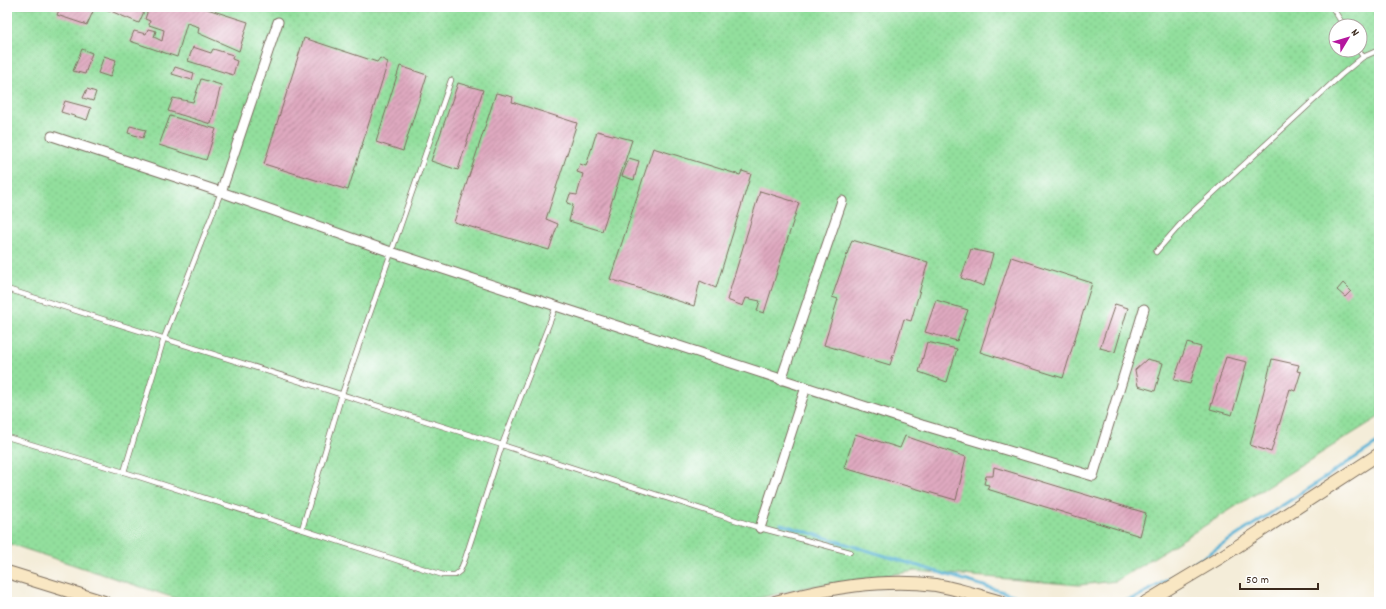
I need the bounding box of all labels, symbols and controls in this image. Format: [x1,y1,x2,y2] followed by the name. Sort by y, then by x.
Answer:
[1328,18,1368,58] north arrow
[1346,26,1363,41] text: N
[1240,565,1318,591] scale bar
[1246,572,1269,589] text: 50 m

